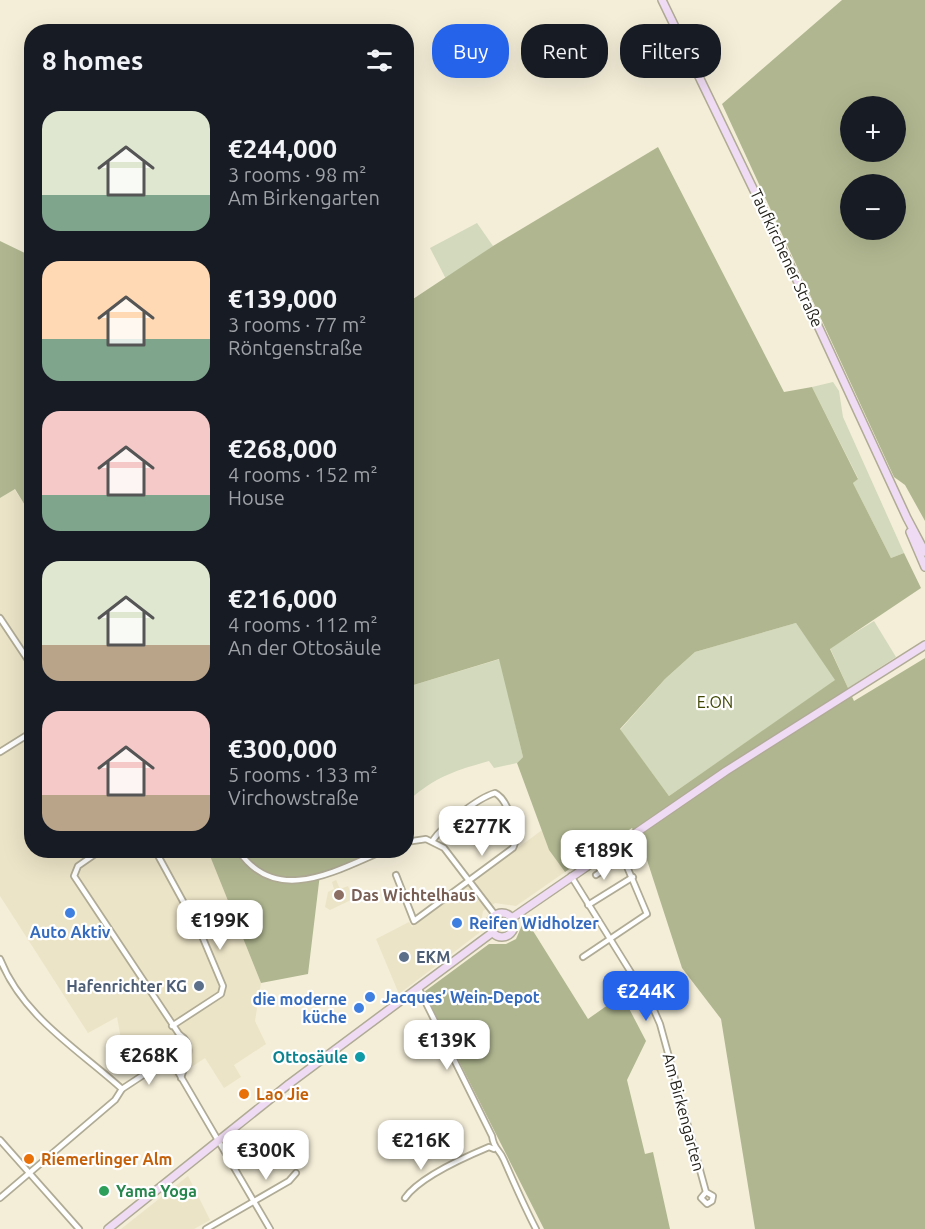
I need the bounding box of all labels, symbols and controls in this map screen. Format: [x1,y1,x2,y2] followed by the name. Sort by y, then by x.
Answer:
[432,24,509,78] chip: Buy
[521,24,608,78] chip: Rent
[620,24,721,78] chip: Filters
[363,44,396,77] icon: filters
[42,46,143,75] text: 8 homes
[840,96,906,240] map controls
[840,96,906,162] button: +
[228,134,337,163] text: €244,000
[90,135,162,207] icon: home
[228,163,366,186] text: 3 rooms · 98 m²
[840,174,906,240] button: −
[228,186,380,209] text: Am Birkengarten
[747,186,827,330] street label: Taufkirchener Straße
[228,284,337,313] text: €139,000
[90,285,162,357] icon: home
[228,313,366,336] text: 3 rooms · 77 m²
[228,336,363,359] text: Röntgenstraße
[228,434,337,463] text: €268,000
[90,435,162,507] icon: home
[228,463,378,486] text: 4 rooms · 152 m²
[228,486,285,509] text: House
[228,584,337,613] text: €216,000
[90,585,162,657] icon: home
[228,613,378,636] text: 4 rooms · 112 m²
[228,636,381,659] text: An der Ottosäule
[697,693,733,711] park label: E.ON
[228,734,337,763] text: €300,000
[90,735,162,807] icon: home
[228,763,378,786] text: 5 rooms · 133 m²
[228,786,359,809] text: Virchowstraße
[440,806,524,857] pin: €277K
[453,814,511,837] text: €277K
[562,830,646,881] pin: €189K
[575,838,633,861] text: €189K
[351,886,476,904] place label: Das Wichtelhaus
[332,888,346,902] marker: Das Wichtelhaus
[178,900,262,951] pin: €199K
[63,906,77,920] marker: Auto Aktiv
[191,908,249,931] text: €199K
[469,914,599,932] place label: Reifen Widholzer
[450,916,464,930] marker: Reifen Widholzer
[30,923,111,941] place label: Auto Aktiv
[416,948,450,966] place label: EKM
[397,950,411,964] marker: EKM
[604,971,688,1022] pin: €244K
[66,977,187,995] place label: Hafenrichter KG
[192,979,206,993] marker: Hafenrichter KG
[617,979,675,1002] text: €244K
[382,988,540,1006] place label: Jacques’ Wein-Depot
[253,990,347,1026] place label: die moderne küche
[363,990,377,1004] marker: Jacques’ Wein-Depot
[352,1001,366,1015] marker: die moderne küche
[405,1020,489,1071] pin: €139K
[418,1028,476,1051] text: €139K
[107,1035,191,1086] pin: €268K
[120,1043,178,1066] text: €268K
[273,1048,348,1066] place label: Ottosäule
[353,1050,367,1064] marker: Ottosäule
[660,1051,708,1173] street label: Am Birkengarten
[256,1085,309,1103] place label: Lao Jie
[237,1087,251,1101] marker: Lao Jie
[379,1120,463,1171] pin: €216K
[392,1128,450,1151] text: €216K
[224,1130,308,1181] pin: €300K
[237,1138,295,1161] text: €300K
[41,1150,172,1168] place label: Riemerlinger Alm
[22,1152,36,1166] marker: Riemerlinger Alm
[116,1182,197,1200] place label: Yama Yoga
[97,1184,111,1198] marker: Yama Yoga

